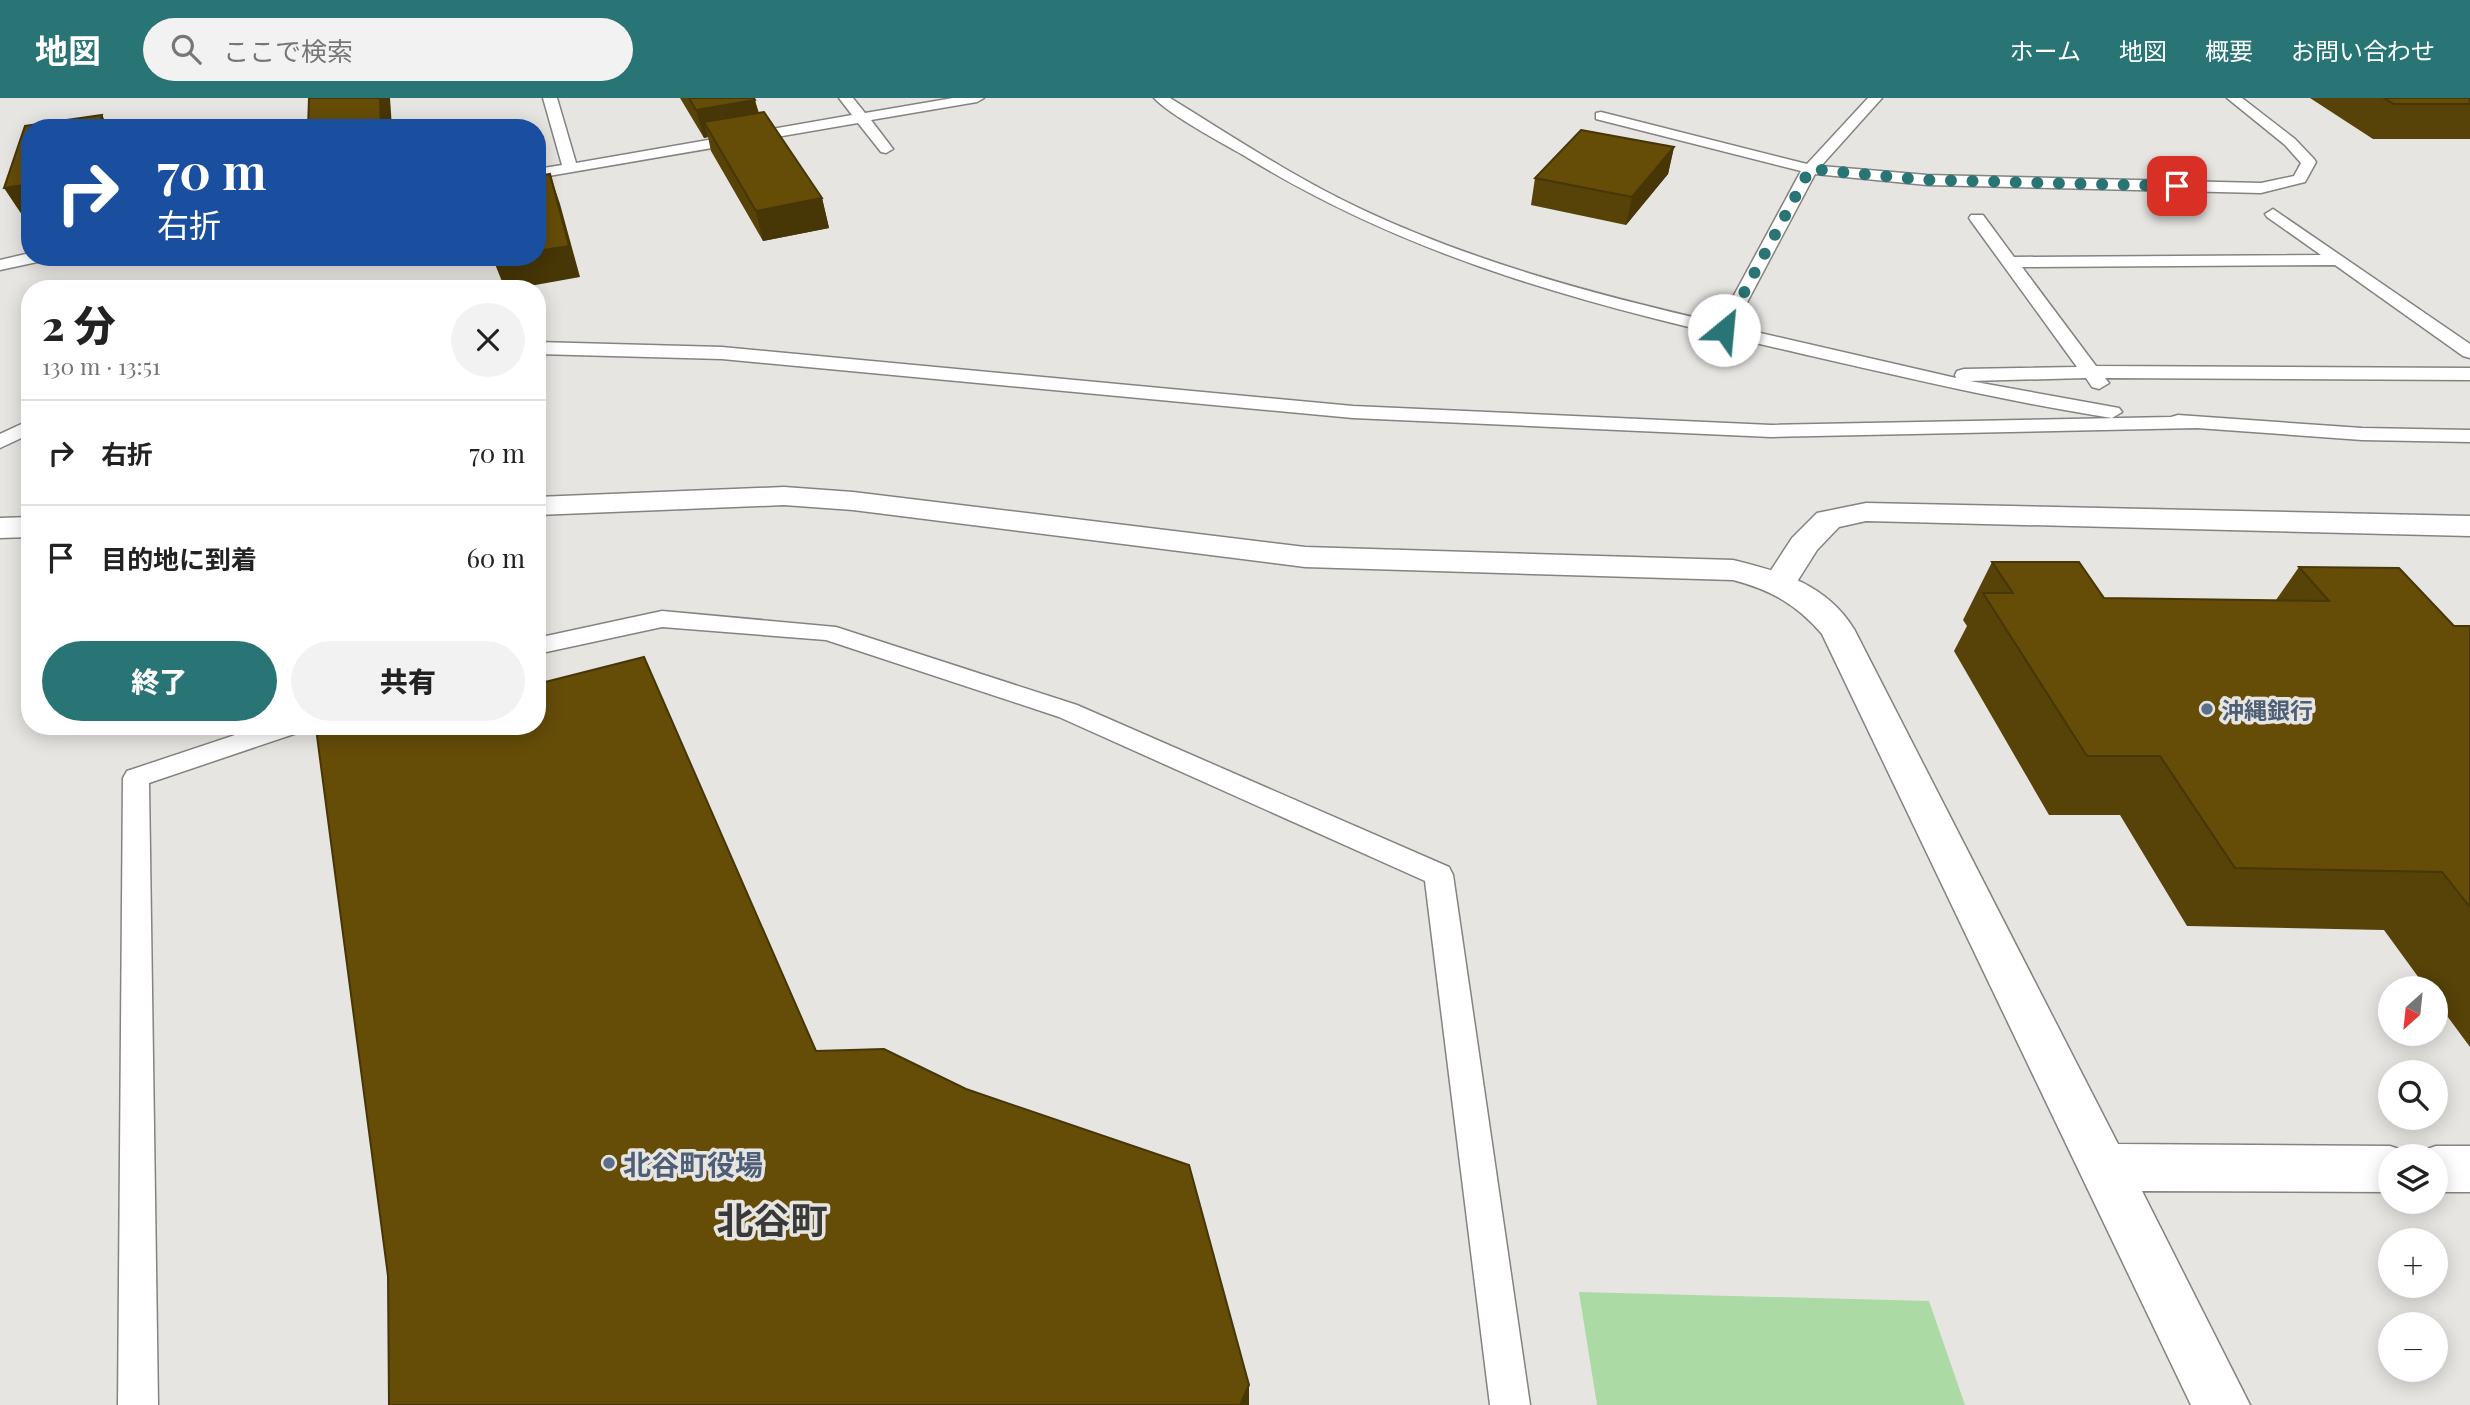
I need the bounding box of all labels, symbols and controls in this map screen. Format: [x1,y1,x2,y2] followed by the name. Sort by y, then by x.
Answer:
[143,18,633,81] search box
[35,27,101,71] text: 地図
[167,30,205,68] icon: search
[223,33,353,68] text: ここで検索
[2010,34,2081,66] text: ホーム
[2119,34,2167,66] text: 地図
[2205,34,2253,66] text: 概要
[2291,34,2435,66] text: お問い合わせ
[157,137,267,202] text: 70 m
[42,147,133,238] icon: right
[2147,156,2207,216] pin
[2158,167,2196,205] icon: arrive
[157,202,221,245] text: 右折
[1687,293,1761,367] position arrow
[42,296,116,352] text: 2 分
[451,303,525,377] button: close
[42,350,161,381] text: 130 m · 13:51
[42,434,80,472] icon: right
[469,435,525,470] text: 70 m
[101,436,153,471] text: 右折
[42,539,80,577] icon: arrive
[466,540,525,575] text: 60 m
[101,541,257,576] text: 目的地に到着
[42,641,277,721] button: 終了
[291,641,525,721] button: 共有
[2221,694,2313,725] place label: 沖縄銀行
[2199,701,2215,717] marker: 沖縄銀行
[2378,976,2448,1046] north arrow
[2378,976,2448,1382] map controls
[2378,1060,2448,1130] button: search
[2378,1144,2448,1214] button: layers
[623,1145,763,1182] place label: 北谷町役場
[601,1155,617,1171] marker: 北谷町役場
[717,1194,828,1243] district label: 北谷町
[2378,1228,2448,1298] button: +
[2378,1312,2448,1382] button: −

